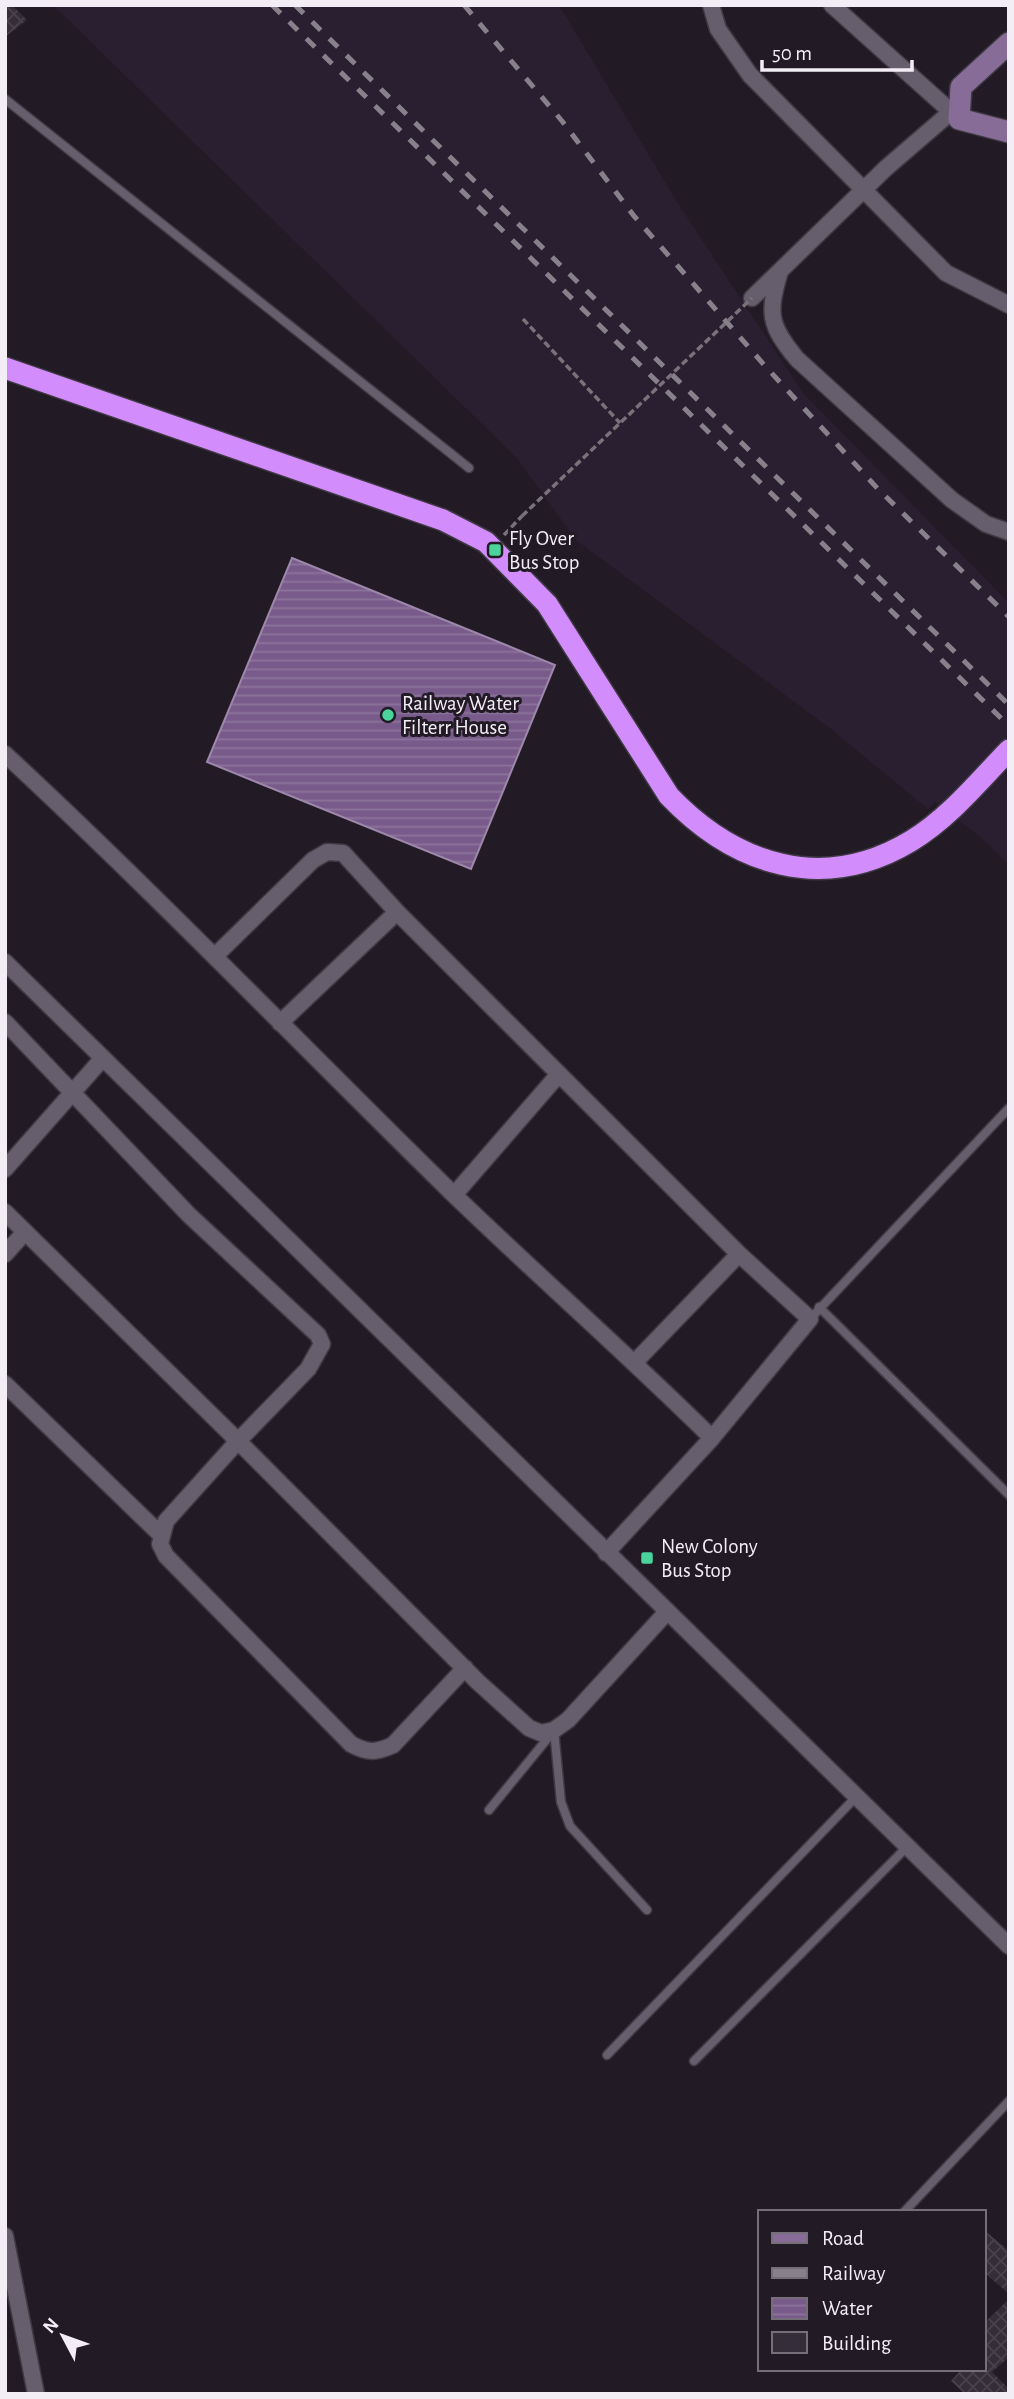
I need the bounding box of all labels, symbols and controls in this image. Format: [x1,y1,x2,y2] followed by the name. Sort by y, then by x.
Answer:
[762,28,912,72] scale bar
[772,43,812,64] text: 50 m
[509,528,580,573] place label: Fly Over Bus Stop
[487,542,503,558] marker: Fly Over Bus Stop
[402,693,519,738] place label: Railway Water Filterr House
[380,707,396,723] marker: Railway Water Filterr House
[661,1536,758,1581] place label: New Colony Bus Stop
[639,1550,655,1566] marker: New Colony Bus Stop
[758,2210,986,2371] legend
[822,2228,864,2249] text: Road
[822,2263,885,2284] text: Railway
[822,2298,872,2319] text: Water
[28,2301,98,2371] north arrow
[40,2315,63,2337] text: N
[822,2333,892,2354] text: Building

